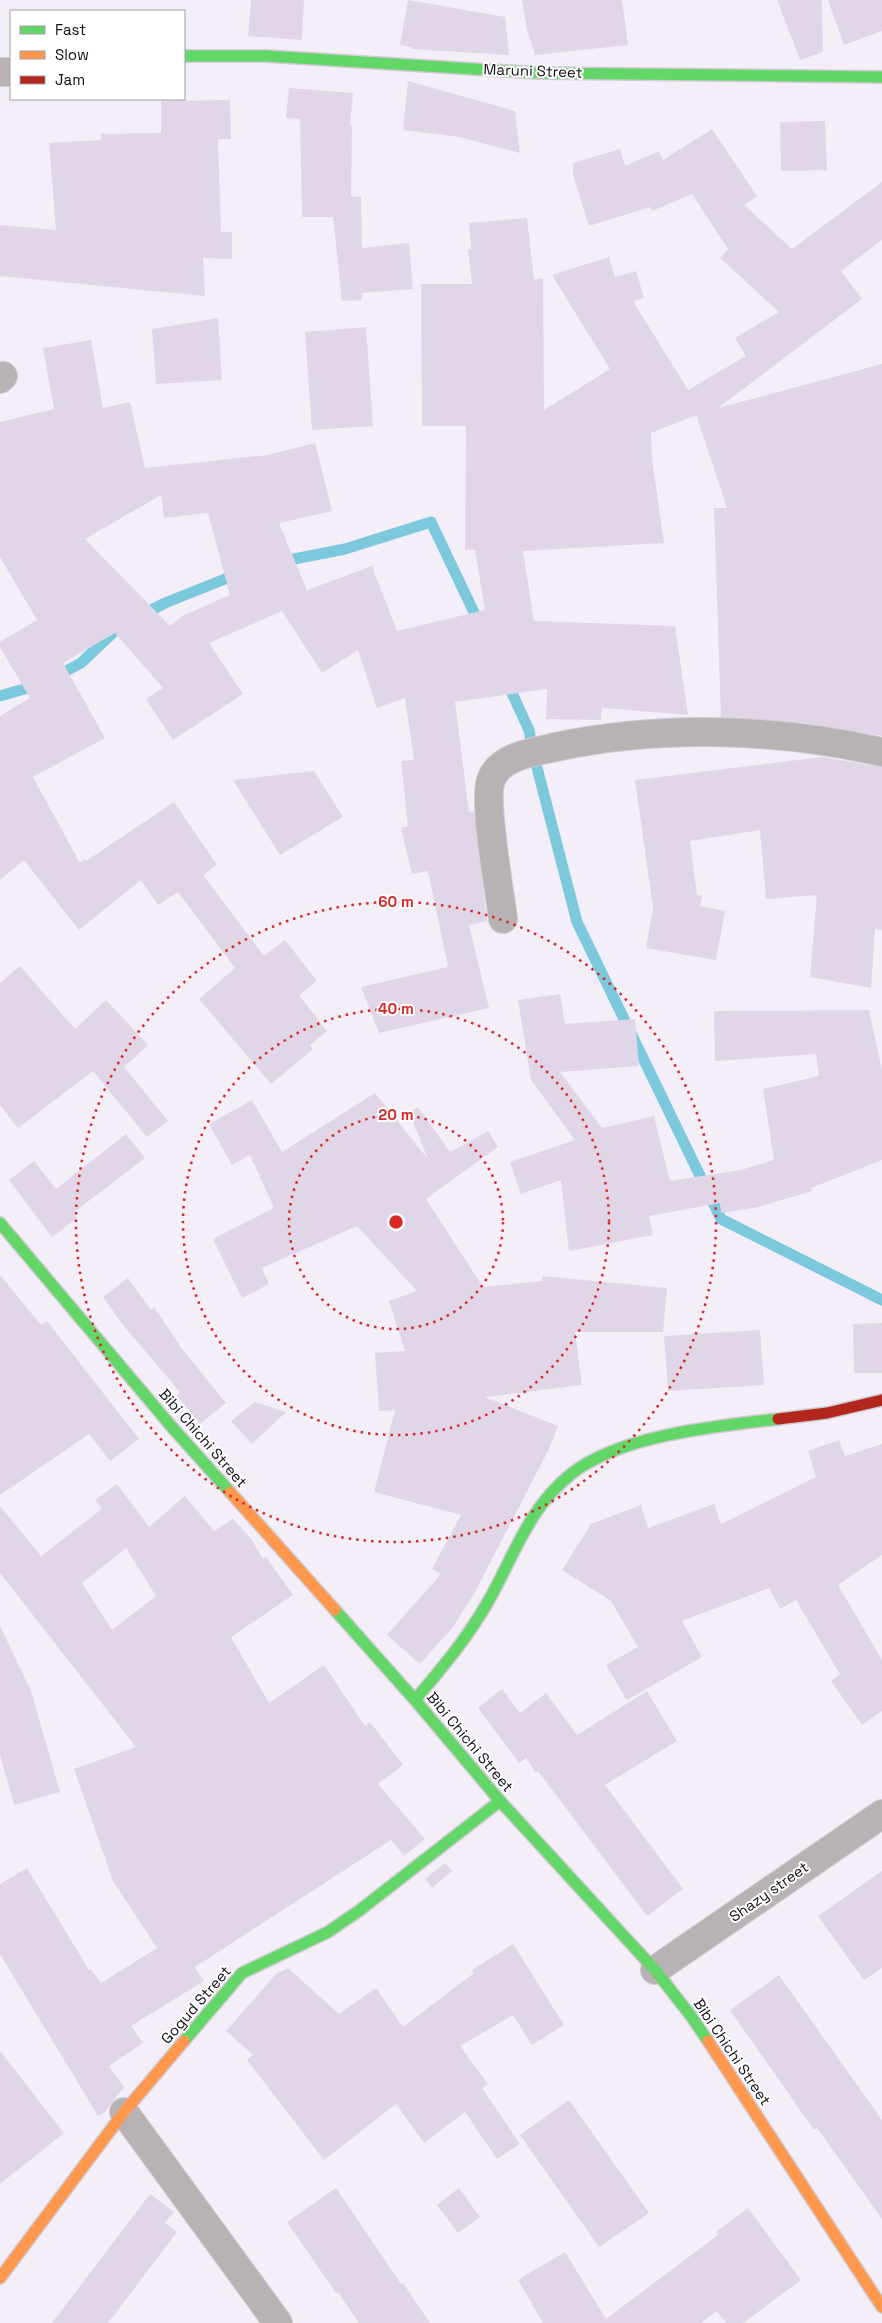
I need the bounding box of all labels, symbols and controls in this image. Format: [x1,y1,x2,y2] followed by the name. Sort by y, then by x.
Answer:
[10,10,185,100] legend
[55,20,86,39] text: Fast
[55,45,89,64] text: Slow
[483,59,583,82] street label: Maruni Street
[55,70,85,89] text: Jam
[378,892,414,911] text: 60 m
[378,999,414,1018] text: 40 m
[378,1105,414,1124] text: 20 m
[387,1213,405,1231] centre of rings
[155,1384,252,1491] street label: Bibi Chichi Street
[423,1688,518,1796] street label: Bibi Chichi Street
[725,1857,812,1926] street label: Shazy street
[157,1962,235,2048] street label: Gogud Street
[690,1995,775,2109] street label: Bibi Chichi Street

